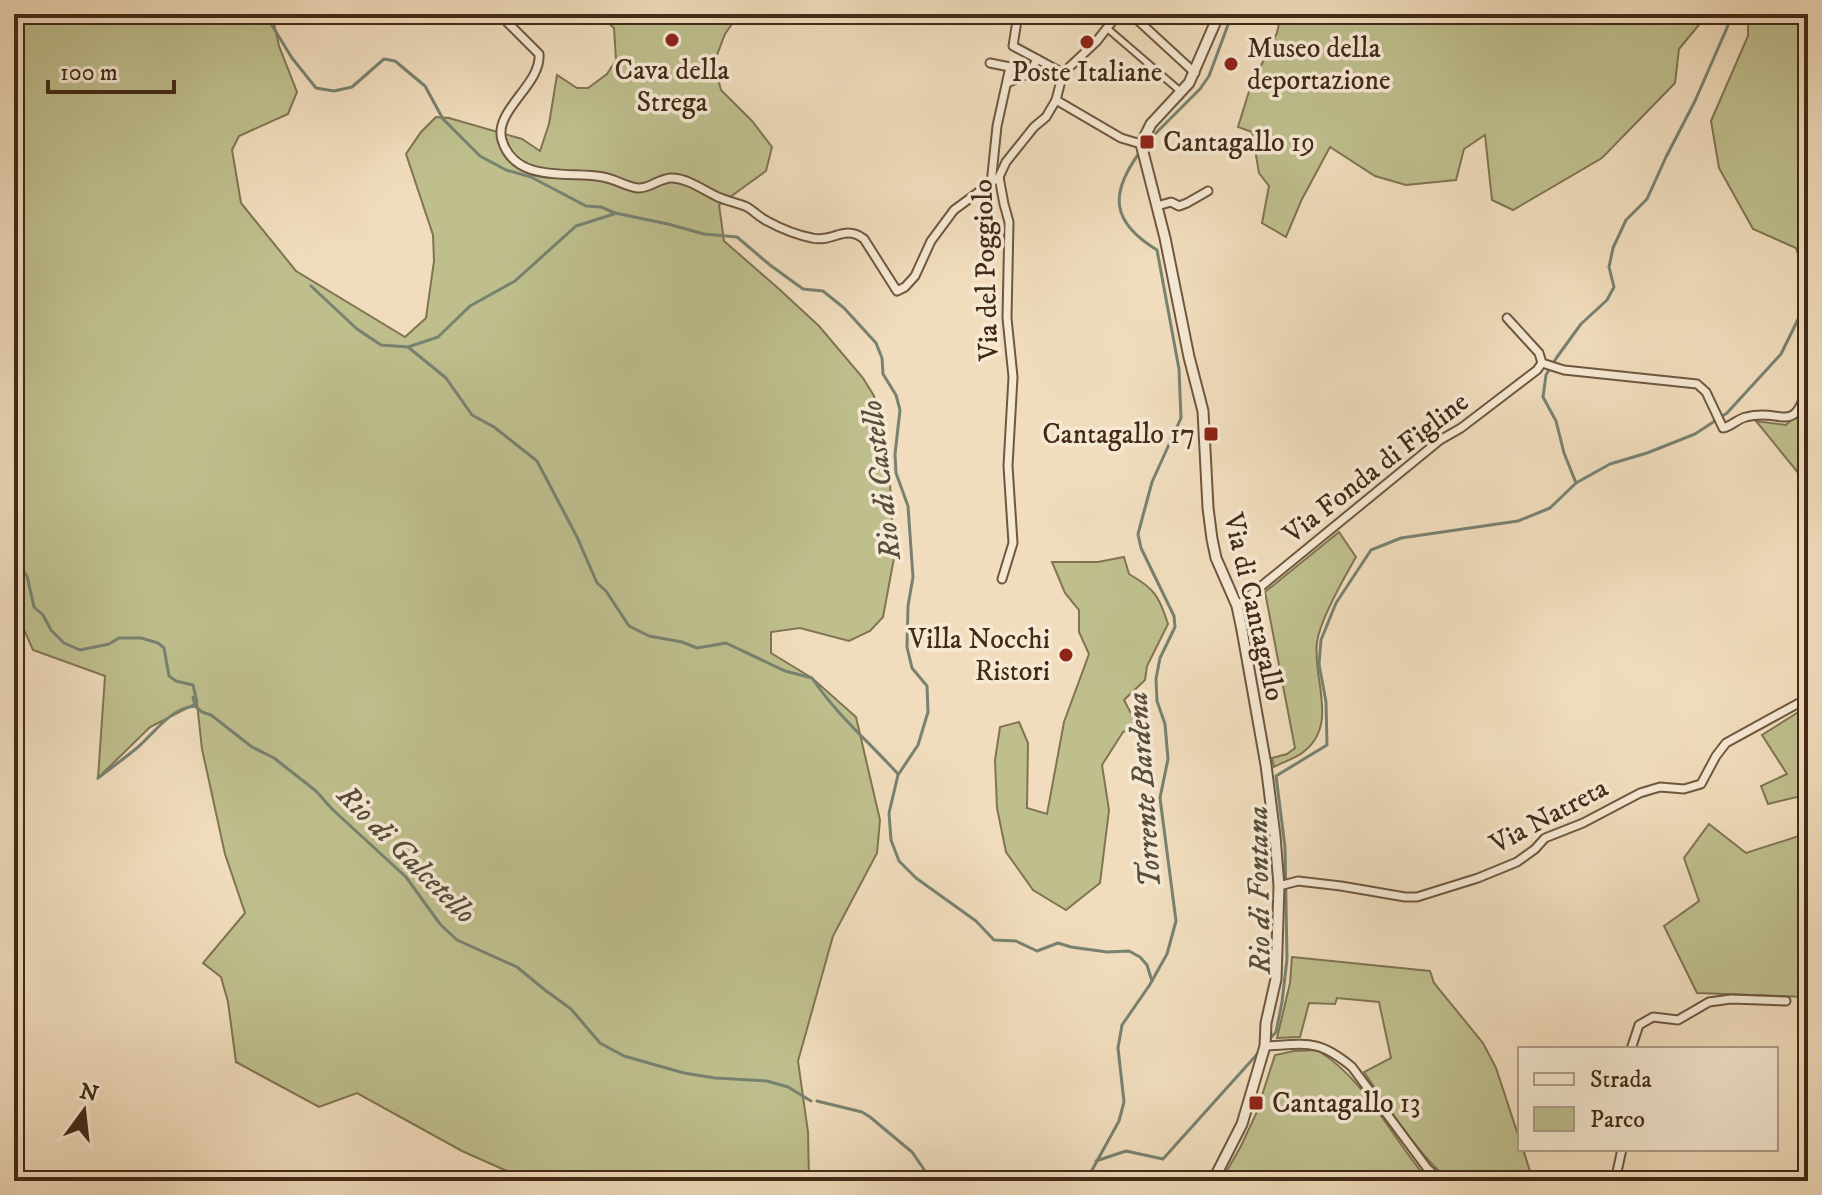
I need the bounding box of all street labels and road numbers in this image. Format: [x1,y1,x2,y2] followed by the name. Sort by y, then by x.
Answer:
[965,178,1007,363] street label: Via del Poggiolo
[1275,385,1476,552] street label: Via Fonda di Figline
[1215,509,1293,704] street label: Via di Cantagallo
[1483,770,1614,862] street label: Via Natreta

